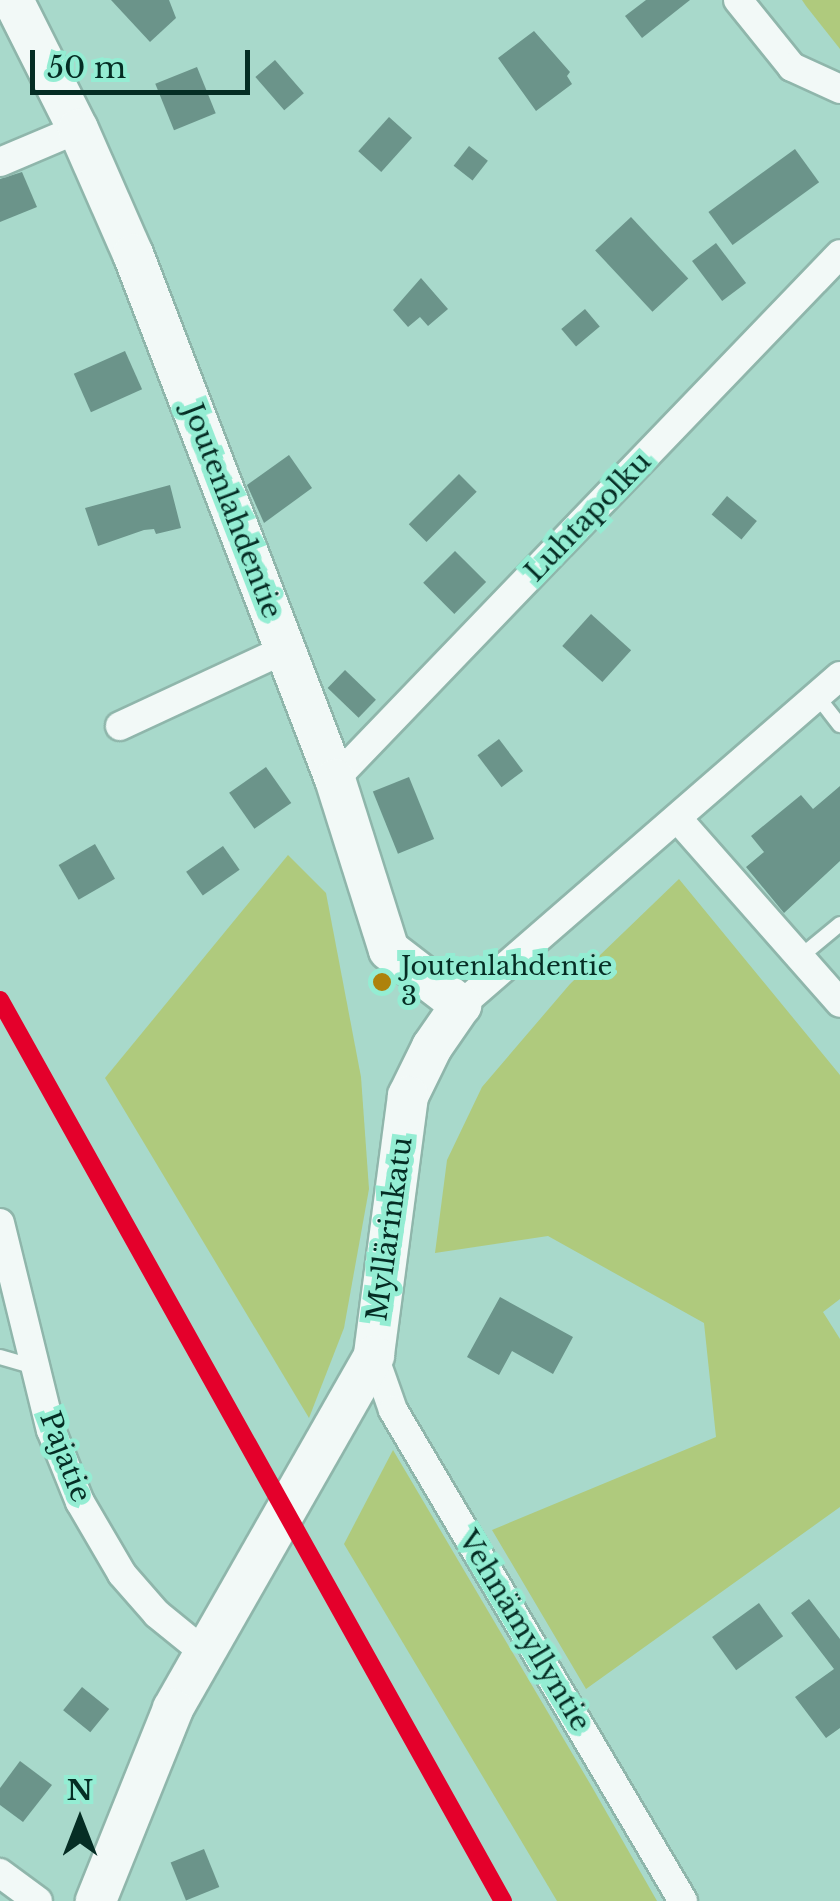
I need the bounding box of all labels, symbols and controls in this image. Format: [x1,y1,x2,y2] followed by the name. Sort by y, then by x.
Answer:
[35,30,255,92] scale bar
[47,49,126,86] text: 50 m
[176,399,288,623] street label: Joutenlahdentie
[518,445,658,589] street label: Luhtapolku
[401,951,612,1012] place label: Joutenlahdentie 3
[372,972,392,992] marker: Joutenlahdentie 3
[360,1135,420,1323] street label: Myllärinkatu
[32,1407,98,1507] street label: Pajatie
[451,1525,597,1737] street label: Vehnämyllyntie
[30,1771,130,1871] north arrow
[67,1773,93,1808] text: N

